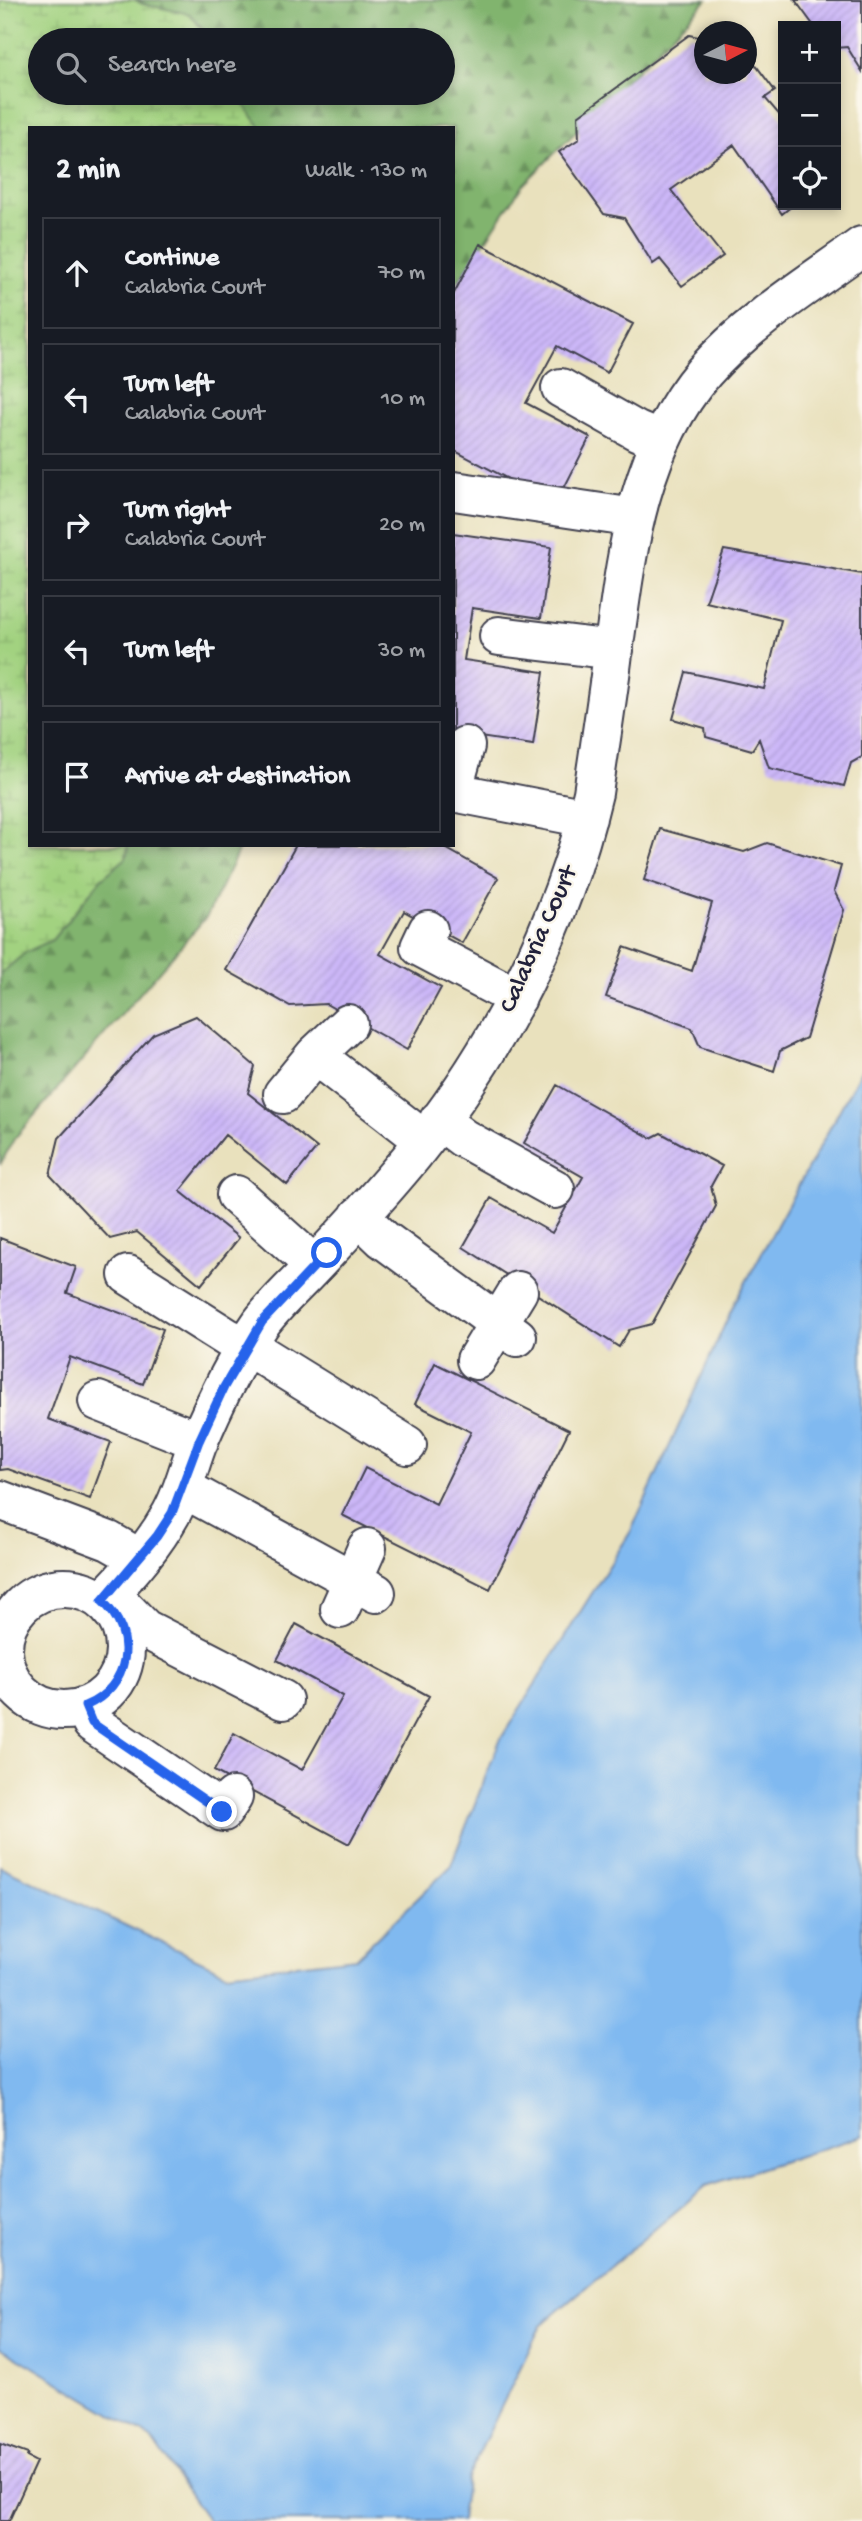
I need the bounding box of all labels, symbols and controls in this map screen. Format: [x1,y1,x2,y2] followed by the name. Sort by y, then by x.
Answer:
[694,21,757,84] north arrow
[778,21,841,210] map controls
[778,21,841,84] button: +
[28,28,455,105] search box
[52,48,90,86] icon: search
[108,51,236,82] text: Search here
[778,84,841,147] button: −
[778,147,841,210] button: locate
[56,154,120,189] text: 2 min
[305,158,427,185] text: Walk · 130 m
[125,244,219,275] text: Continue
[58,254,96,292] icon: ahead
[378,260,425,287] text: 70 m
[125,275,264,302] text: Calabria Court
[125,370,213,401] text: Turn left
[58,380,96,418] icon: left
[381,386,425,413] text: 10 m
[125,401,264,428] text: Calabria Court
[125,496,229,527] text: Turn right
[58,506,96,544] icon: right
[379,512,425,539] text: 20 m
[125,527,264,554] text: Calabria Court
[58,632,96,670] icon: left
[125,636,213,667] text: Turn left
[378,638,425,665] text: 30 m
[58,758,96,796] icon: arrive
[125,762,350,793] text: Arrive at destination
[494,860,587,1018] street label: Calabria Court
[311,1237,342,1268] route start
[206,1796,237,1827] route end

